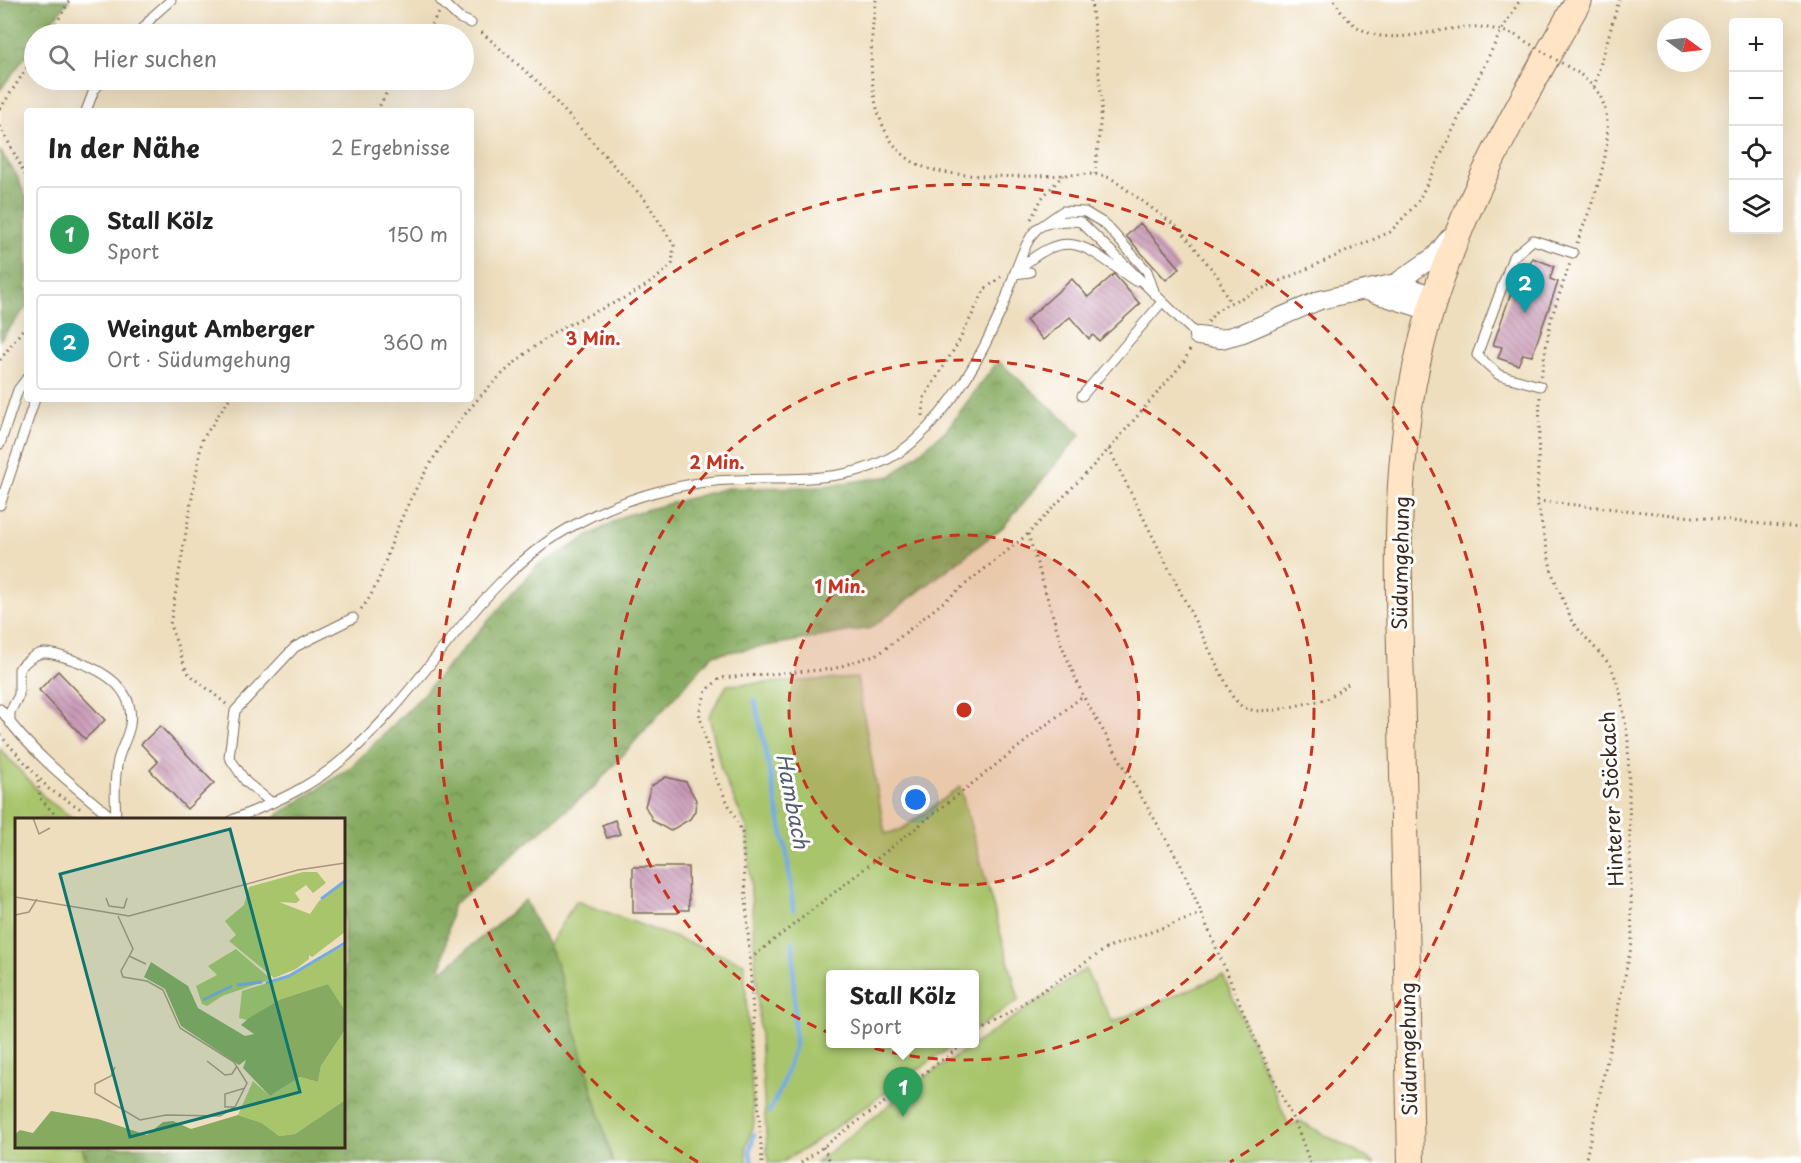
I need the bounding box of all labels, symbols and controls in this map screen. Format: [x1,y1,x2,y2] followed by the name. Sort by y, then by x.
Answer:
[1657,18,1711,72] north arrow
[1729,18,1783,234] map controls
[1729,18,1783,72] button: +
[24,24,474,90] search box
[45,41,78,74] icon: search
[93,41,217,74] text: Hier suchen
[1729,72,1783,126] button: −
[1729,126,1783,180] button: locate
[48,128,200,167] text: In der Nähe
[331,132,450,162] text: 2 Ergebnisse
[1729,180,1783,234] button: layers
[107,203,213,236] text: Stall Kölz
[65,219,74,249] text: 1
[388,219,448,249] text: 150 m
[107,236,159,266] text: Sport
[1506,264,1544,313] pin: 2
[107,311,315,344] text: Weingut Amberger
[565,324,621,351] text: 3 Min.
[62,327,77,357] text: 2
[382,327,448,357] text: 360 m
[107,344,291,374] text: Ort · Südumgehung
[689,448,745,475] text: 2 Min.
[1384,496,1416,630] street label: Südumgehung
[814,572,866,599] text: 1 Min.
[954,700,974,720] centre of rings
[1591,711,1631,888] street label: Hinterer Stöckach
[769,750,819,852] water label: Hambach
[901,785,930,814] your location
[15,818,345,1148] inset map
[826,970,979,1048] popup
[849,978,956,1011] text: Stall Kölz
[1392,982,1424,1116] street label: Südumgehung
[849,1011,902,1041] text: Sport
[884,1068,922,1117] pin: 1

